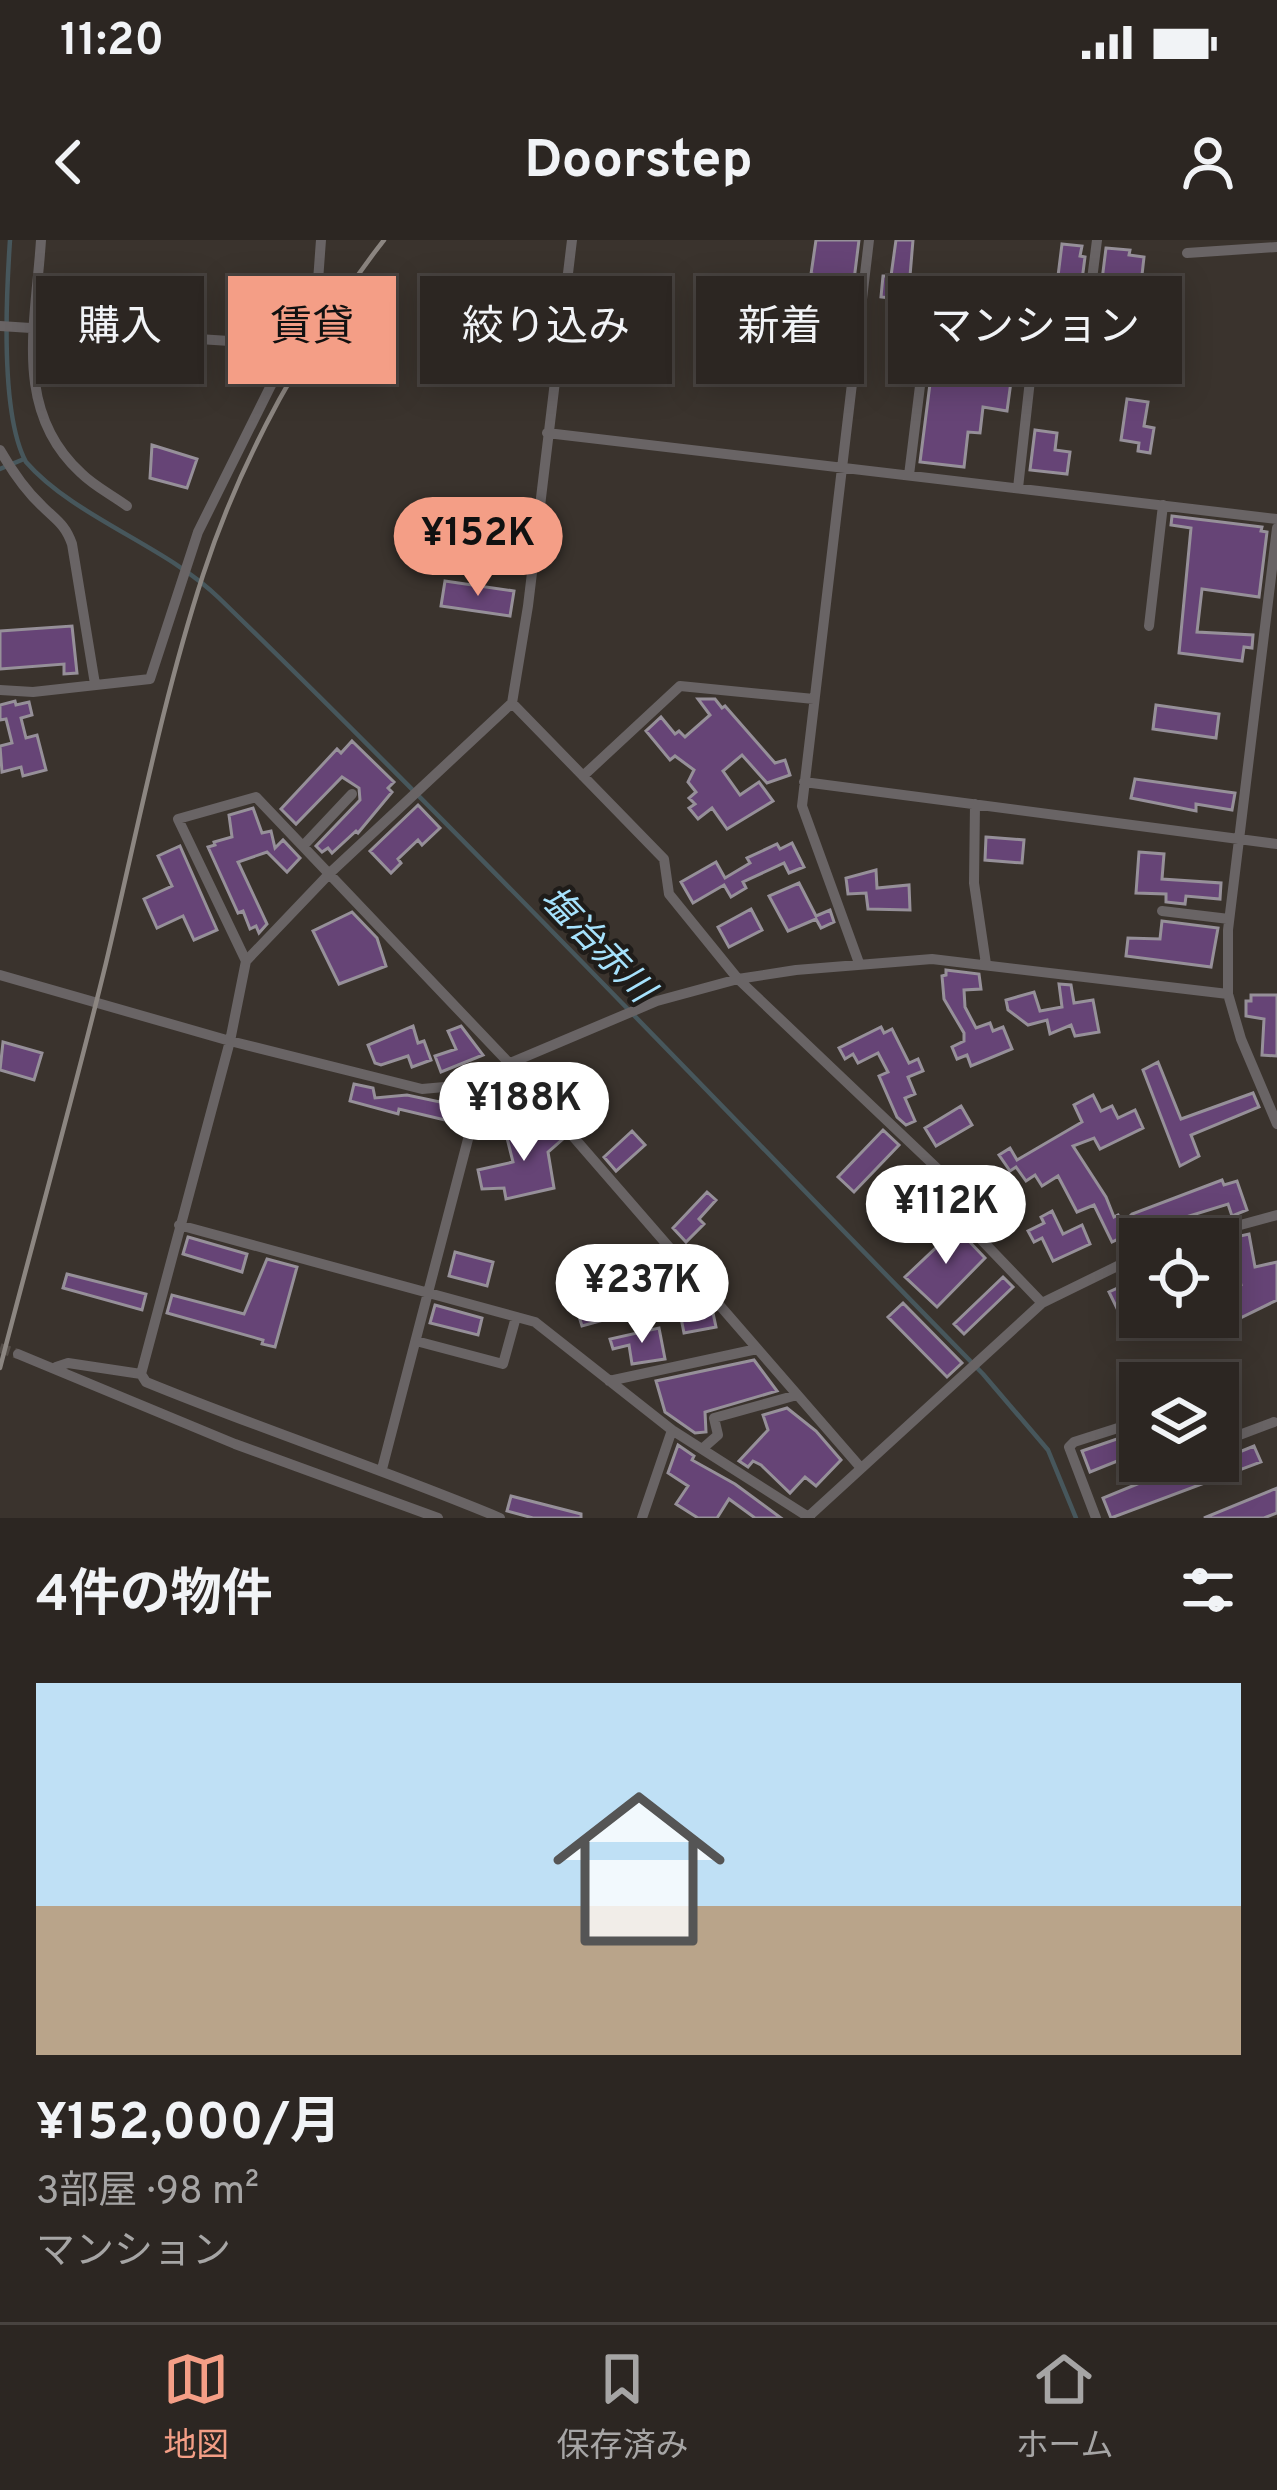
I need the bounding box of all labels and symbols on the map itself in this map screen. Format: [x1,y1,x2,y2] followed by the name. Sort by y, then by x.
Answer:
[394,497,562,599] pin: ¥152K
[529,878,664,1016] water label: 塩冶赤川
[440,1062,608,1164] pin: ¥188K
[862,1165,1030,1267] pin: ¥112K
[558,1244,726,1346] pin: ¥237K

